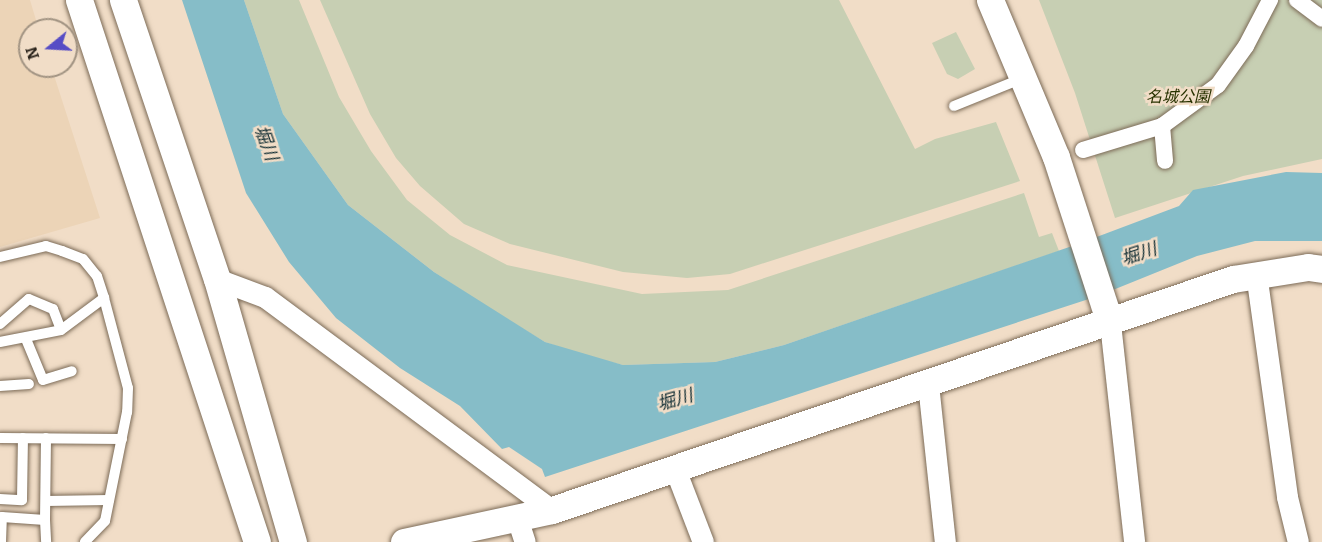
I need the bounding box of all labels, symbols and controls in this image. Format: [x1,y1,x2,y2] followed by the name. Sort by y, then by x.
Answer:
[18,18,78,78] north arrow
[21,44,43,62] text: N
[1146,87,1210,107] park label: 名城公園
[250,122,282,164] water label: 堀川
[1119,238,1159,270] water label: 堀川
[655,385,695,415] water label: 堀川

